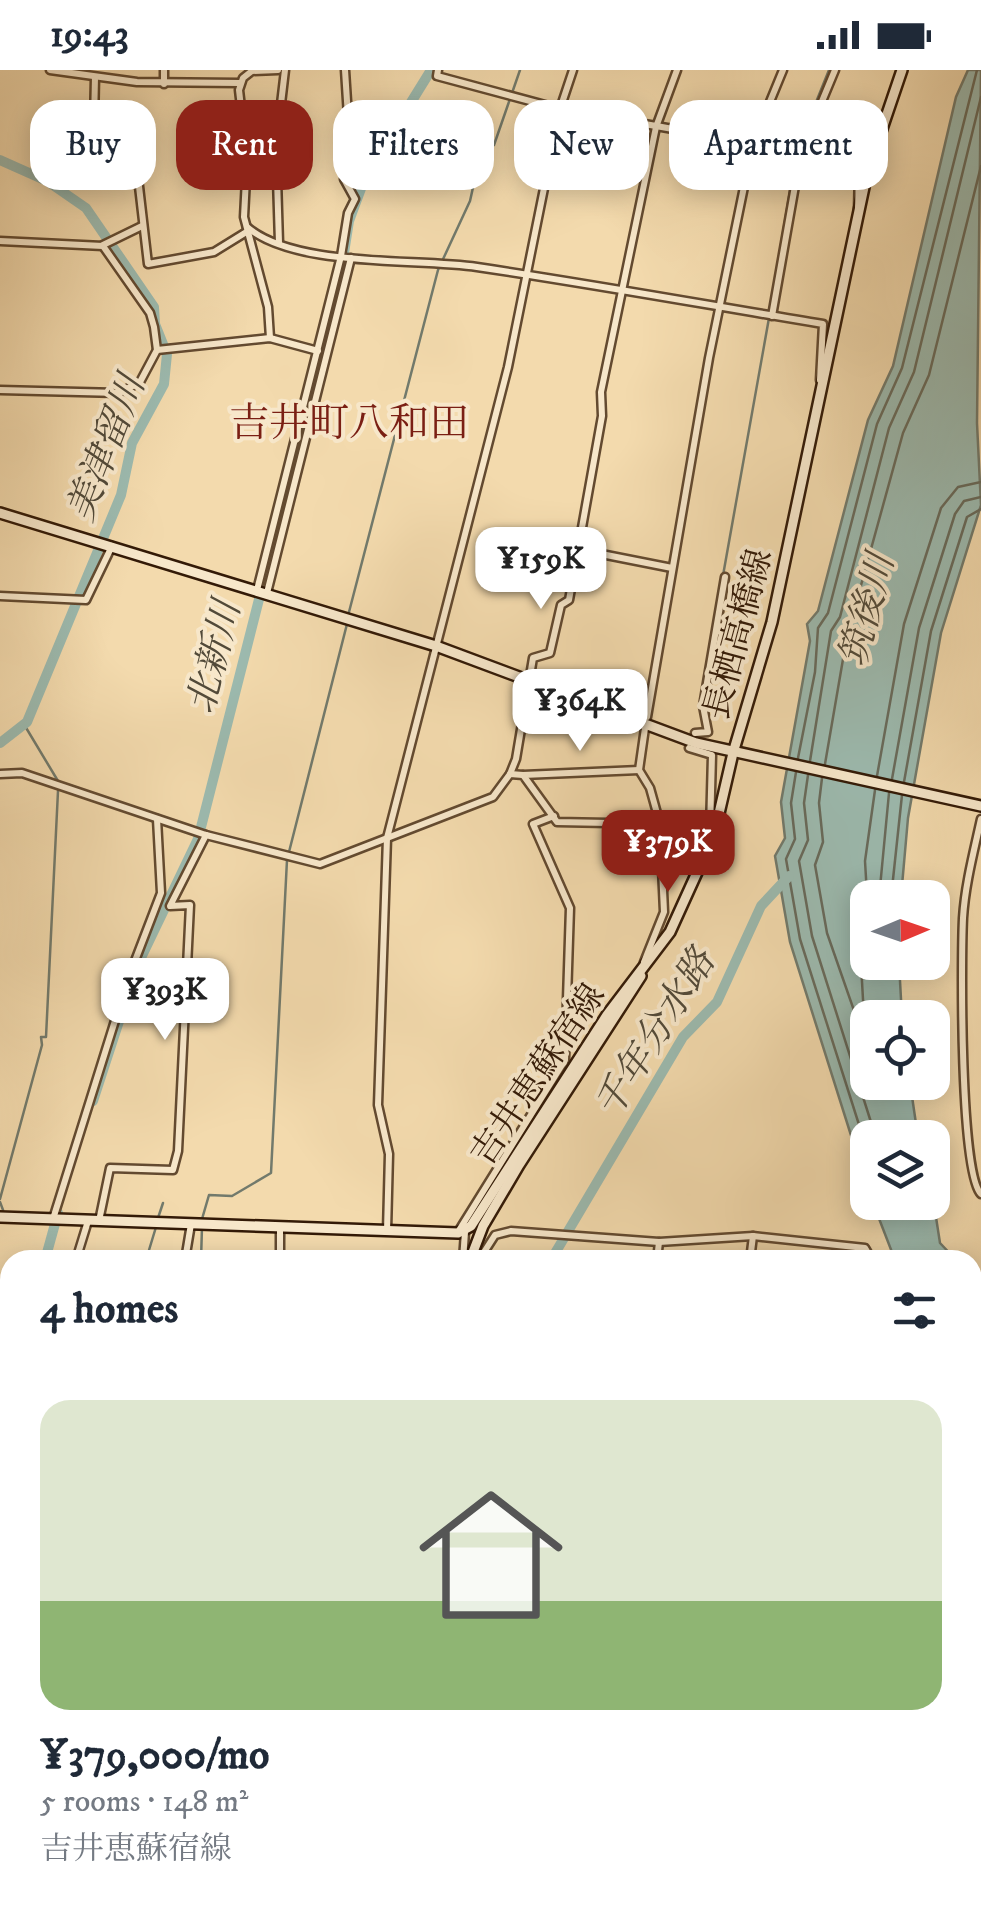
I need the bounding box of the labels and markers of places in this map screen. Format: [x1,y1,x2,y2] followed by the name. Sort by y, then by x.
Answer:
[471,527,611,612] pin: ¥159K
[510,669,650,754] pin: ¥364K
[598,810,738,895] pin: ¥379K
[95,958,235,1043] pin: ¥393K

